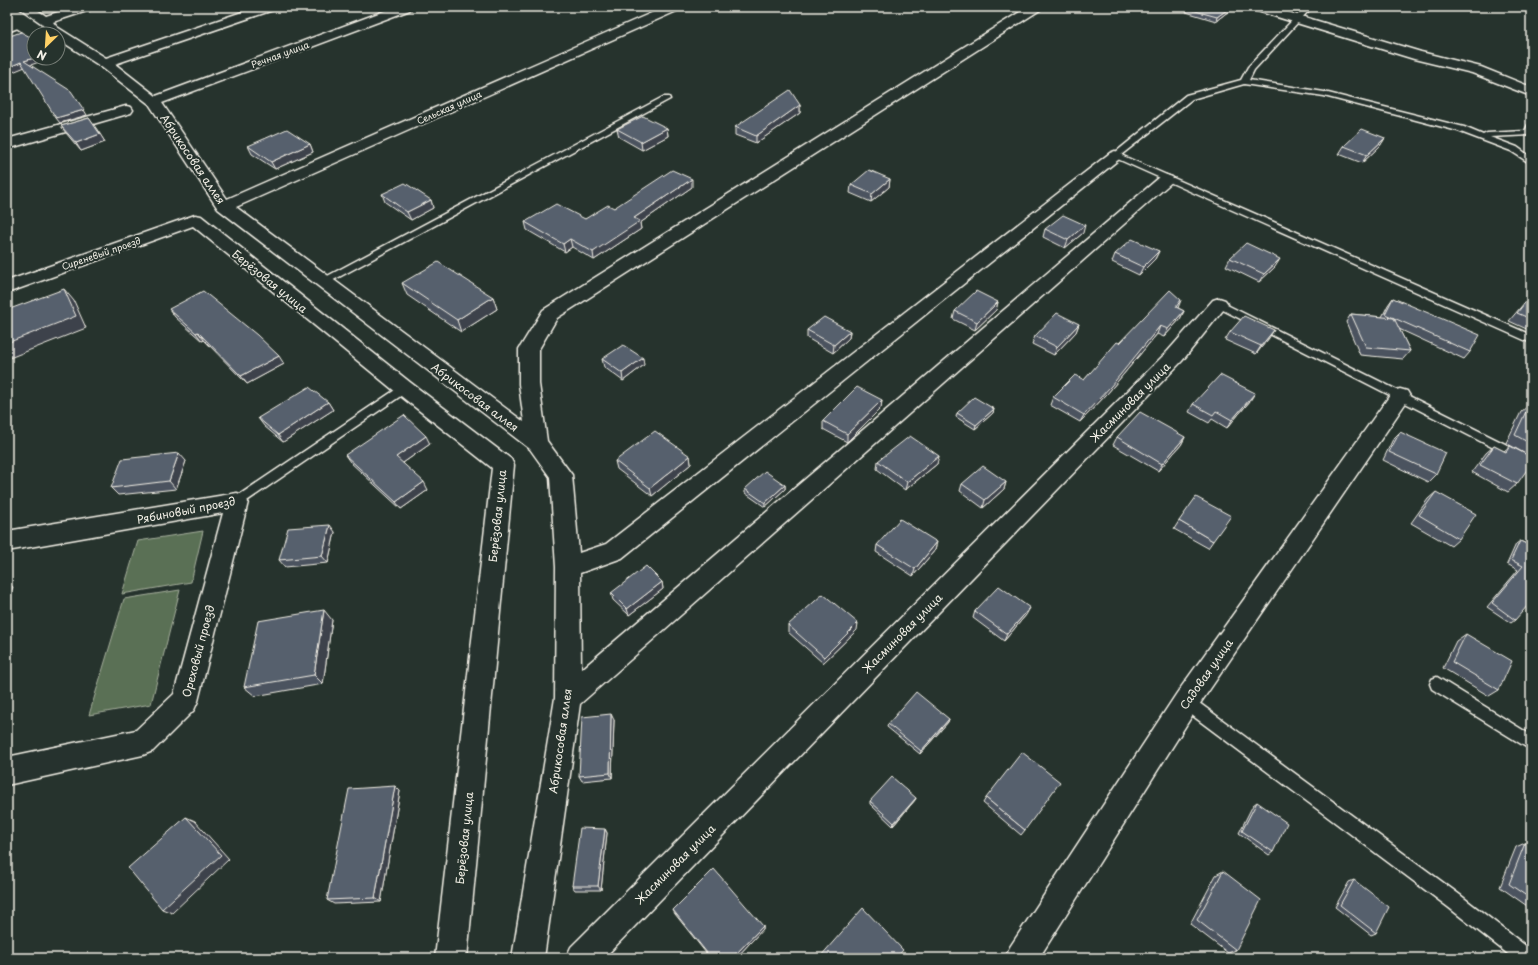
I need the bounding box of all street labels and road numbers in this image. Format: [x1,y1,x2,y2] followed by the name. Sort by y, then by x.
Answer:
[249,37,311,71] street label: Речная улица
[414,86,484,128] street label: Сельская улица
[156,110,230,208] street label: Абрикосовая аллея
[60,233,142,273] street label: Сиреневый проезд
[229,245,311,317] street label: Берёзовая улица
[428,358,522,436] street label: Абрикосовая аллея
[1085,358,1174,447] street label: Жасминовая улица
[484,469,510,563] street label: Берёзовая улица
[135,492,237,528] street label: Рябиновый проезд
[857,589,946,678] street label: Жасминовая улица
[178,603,218,699] street label: Ореховый проезд
[1175,635,1237,713] street label: Садовая улица
[544,688,576,794] street label: Абрикосовая аллея
[451,791,477,885] street label: Берёзовая улица
[630,820,719,909] street label: Жасминовая улица

